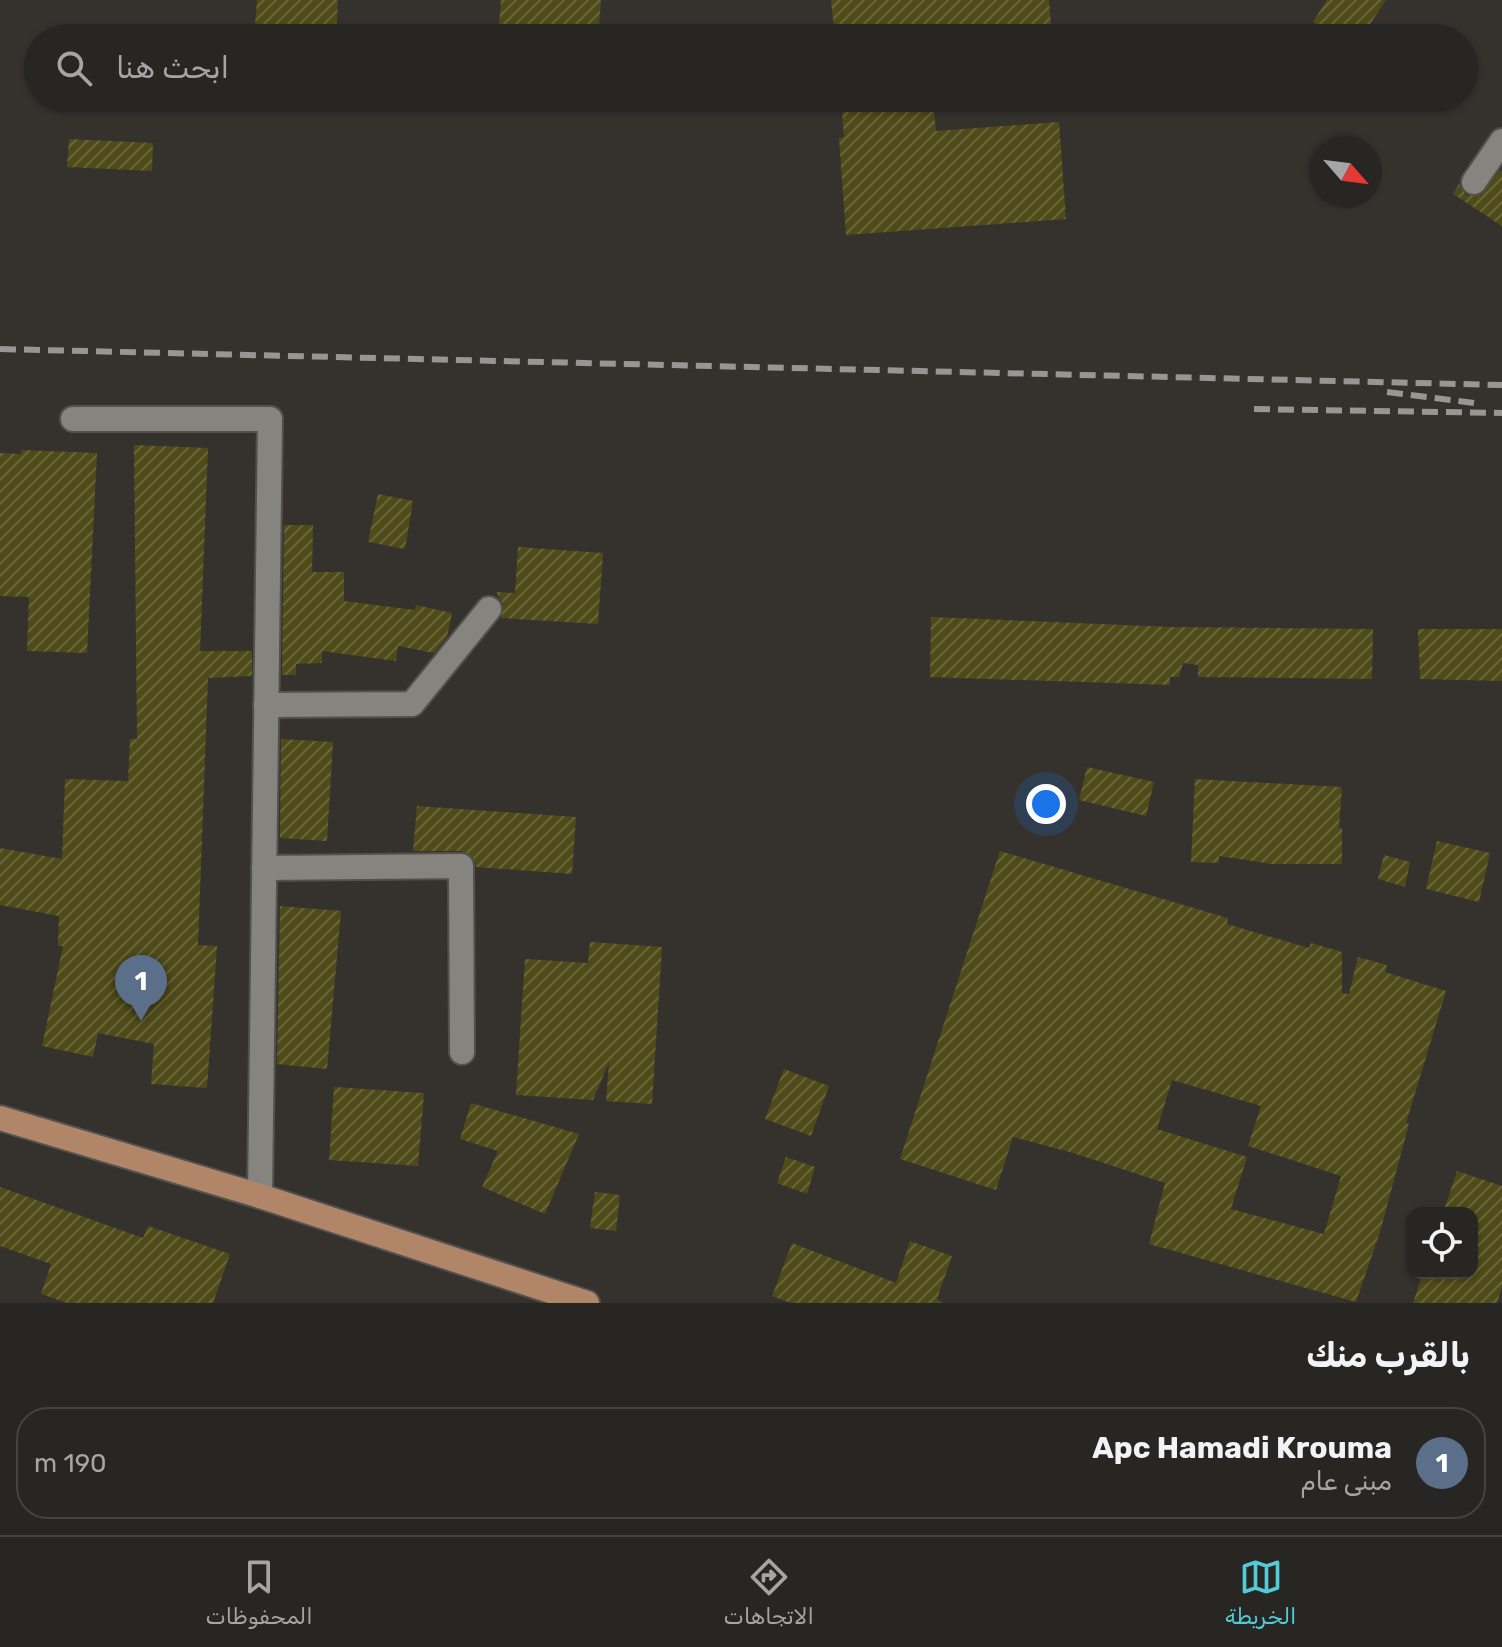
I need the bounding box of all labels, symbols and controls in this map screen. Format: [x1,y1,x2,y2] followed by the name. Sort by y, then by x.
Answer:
[24,24,1478,112] search box
[52,46,96,90] icon: search
[116,50,229,86] text: ابحث هنا
[1310,136,1382,208] north arrow
[1026,784,1066,824] your location
[115,955,167,1021] pin: 1
[1406,1207,1478,1279] map controls
[1406,1207,1478,1279] button: locate
[1306,1335,1470,1376] text: بالقرب منك
[1092,1430,1392,1466] text: Apc Hamadi Krouma
[34,1448,107,1479] text: 190 m
[1436,1448,1448,1479] text: 1
[1300,1466,1392,1497] text: مبنى عام
[206,1555,313,1630] tab: المحفوظات
[724,1555,814,1630] tab: الاتجاهات
[1225,1555,1296,1630] tab: الخريطة

